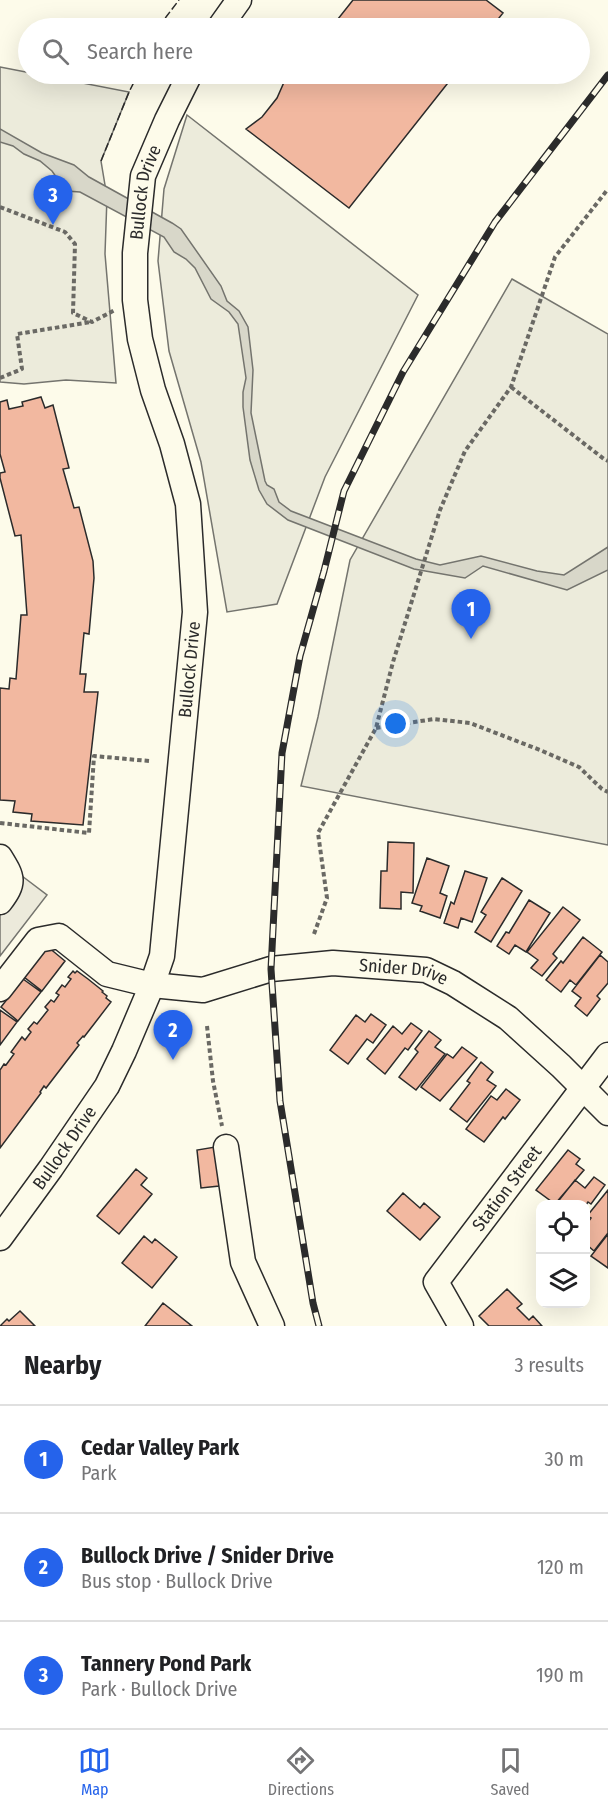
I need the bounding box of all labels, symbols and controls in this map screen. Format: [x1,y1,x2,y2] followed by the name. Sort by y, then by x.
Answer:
[18,18,590,84] search box
[39,35,72,68] icon: search
[87,38,193,65] text: Search here
[125,142,166,241] street label: Bullock Drive
[34,176,72,225] pin: 3
[452,590,490,639] pin: 1
[174,620,205,719] street label: Bullock Drive
[381,709,410,738] your location
[358,954,452,990] street label: Snider Drive
[154,1010,192,1060] pin: 2
[28,1102,101,1194] street label: Bullock Drive
[467,1141,546,1236] street label: Station Street
[536,1200,590,1308] map controls
[536,1200,590,1254] button: locate
[536,1254,590,1308] button: layers
[24,1350,101,1381] text: Nearby
[515,1353,584,1377] text: 3 results
[81,1434,239,1461] text: Cedar Valley Park
[39,1447,48,1471] text: 1
[544,1447,584,1471] text: 30 m
[81,1461,117,1485] text: Park
[81,1542,334,1569] text: Bullock Drive / Snider Drive
[39,1555,48,1579] text: 2
[537,1555,584,1579] text: 120 m
[81,1569,273,1593] text: Bus stop · Bullock Drive
[81,1650,251,1677] text: Tannery Pond Park
[39,1663,48,1687] text: 3
[536,1663,584,1687] text: 190 m
[81,1677,237,1701] text: Park · Bullock Drive
[78,1744,111,1799] tab: Map
[268,1744,334,1799] tab: Directions
[491,1744,530,1799] tab: Saved

